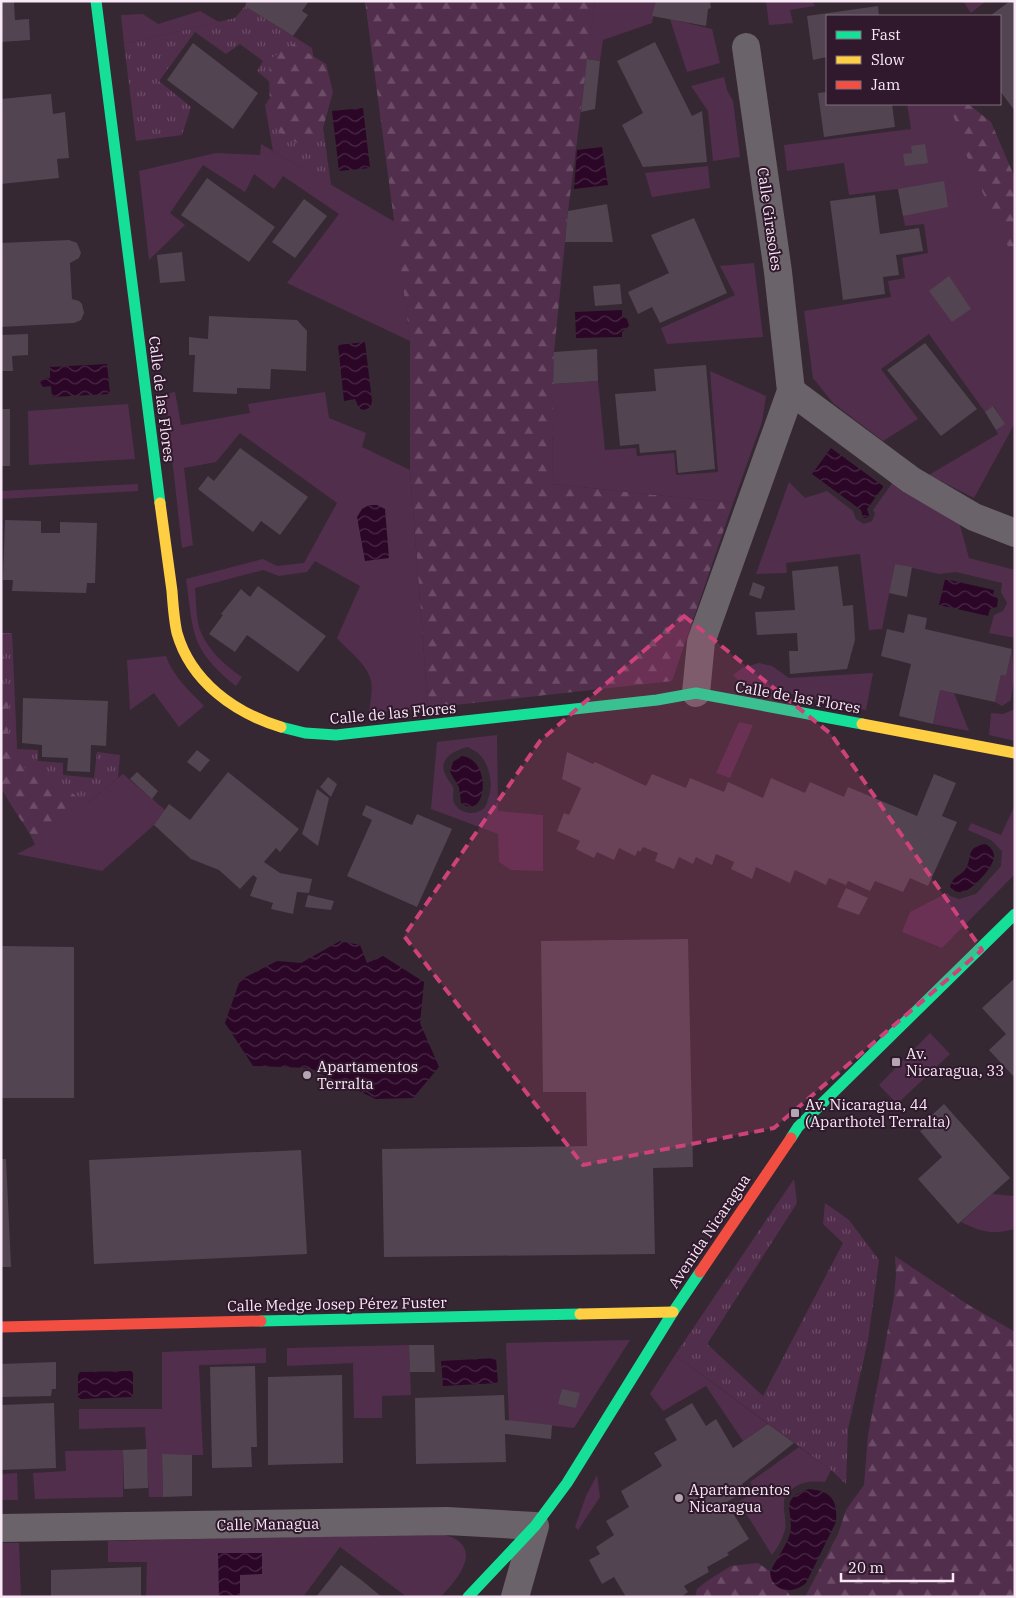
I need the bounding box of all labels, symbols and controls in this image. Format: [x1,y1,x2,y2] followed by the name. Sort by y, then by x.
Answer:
[826,15,1001,105] legend
[871,25,901,44] text: Fast
[871,50,905,69] text: Slow
[871,75,900,94] text: Jam
[753,166,787,272] street label: Calle Girasoles
[145,335,179,463] street label: Calle de las Flores
[734,677,862,717] street label: Calle de las Flores
[329,698,457,728] street label: Calle de las Flores
[906,1044,1004,1080] place label: Av. Nicaragua, 33
[890,1056,902,1068] marker: Av. Nicaragua, 33
[317,1057,418,1093] place label: Apartamentos Terralta
[301,1069,313,1081] marker: Apartamentos Terralta
[805,1095,950,1131] place label: Av. Nicaragua, 44 (Aparthotel Terralta)
[789,1107,801,1119] marker: Av. Nicaragua, 44 (Aparthotel Terralta)
[664,1170,754,1292] street label: Avenida Nicaragua
[227,1293,447,1315] street label: Calle Medge Josep Pérez Fuster
[689,1480,790,1516] place label: Apartamentos Nicaragua
[673,1492,685,1504] marker: Apartamentos Nicaragua
[216,1514,320,1534] street label: Calle Managua
[841,1550,954,1582] scale bar
[848,1558,884,1577] text: 20 m

